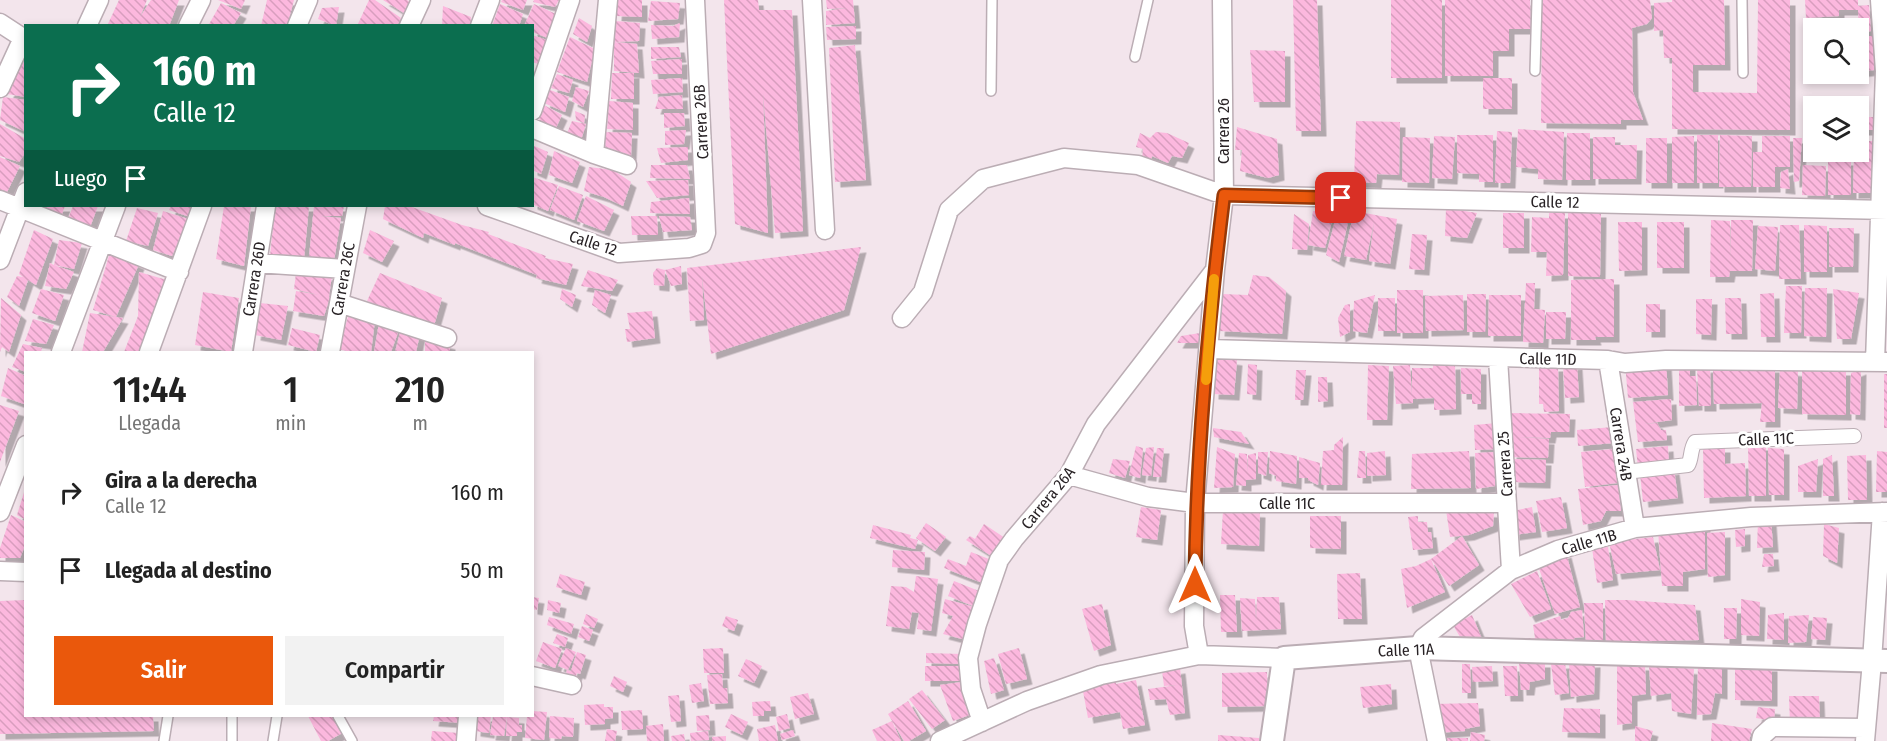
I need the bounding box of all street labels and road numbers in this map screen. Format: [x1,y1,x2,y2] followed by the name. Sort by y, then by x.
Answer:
[690,84,712,160] street label: Carrera 26B
[1214,98,1233,164] street label: Carrera 26
[1530,192,1580,212] street label: Calle 12
[567,226,619,260] street label: Calle 12
[239,240,269,318] street label: Carrera 26D
[327,241,359,317] street label: Carrera 26C
[1519,349,1577,369] street label: Calle 11D
[1606,406,1636,482] street label: Carrera 24B
[1738,429,1794,449] street label: Calle 11C
[1493,431,1517,497] street label: Carrera 25
[1017,463,1079,533] street label: Carrera 26A
[1259,494,1315,513] street label: Calle 11C
[1559,525,1619,559] street label: Calle 11B
[1378,640,1435,660] street label: Calle 11A

